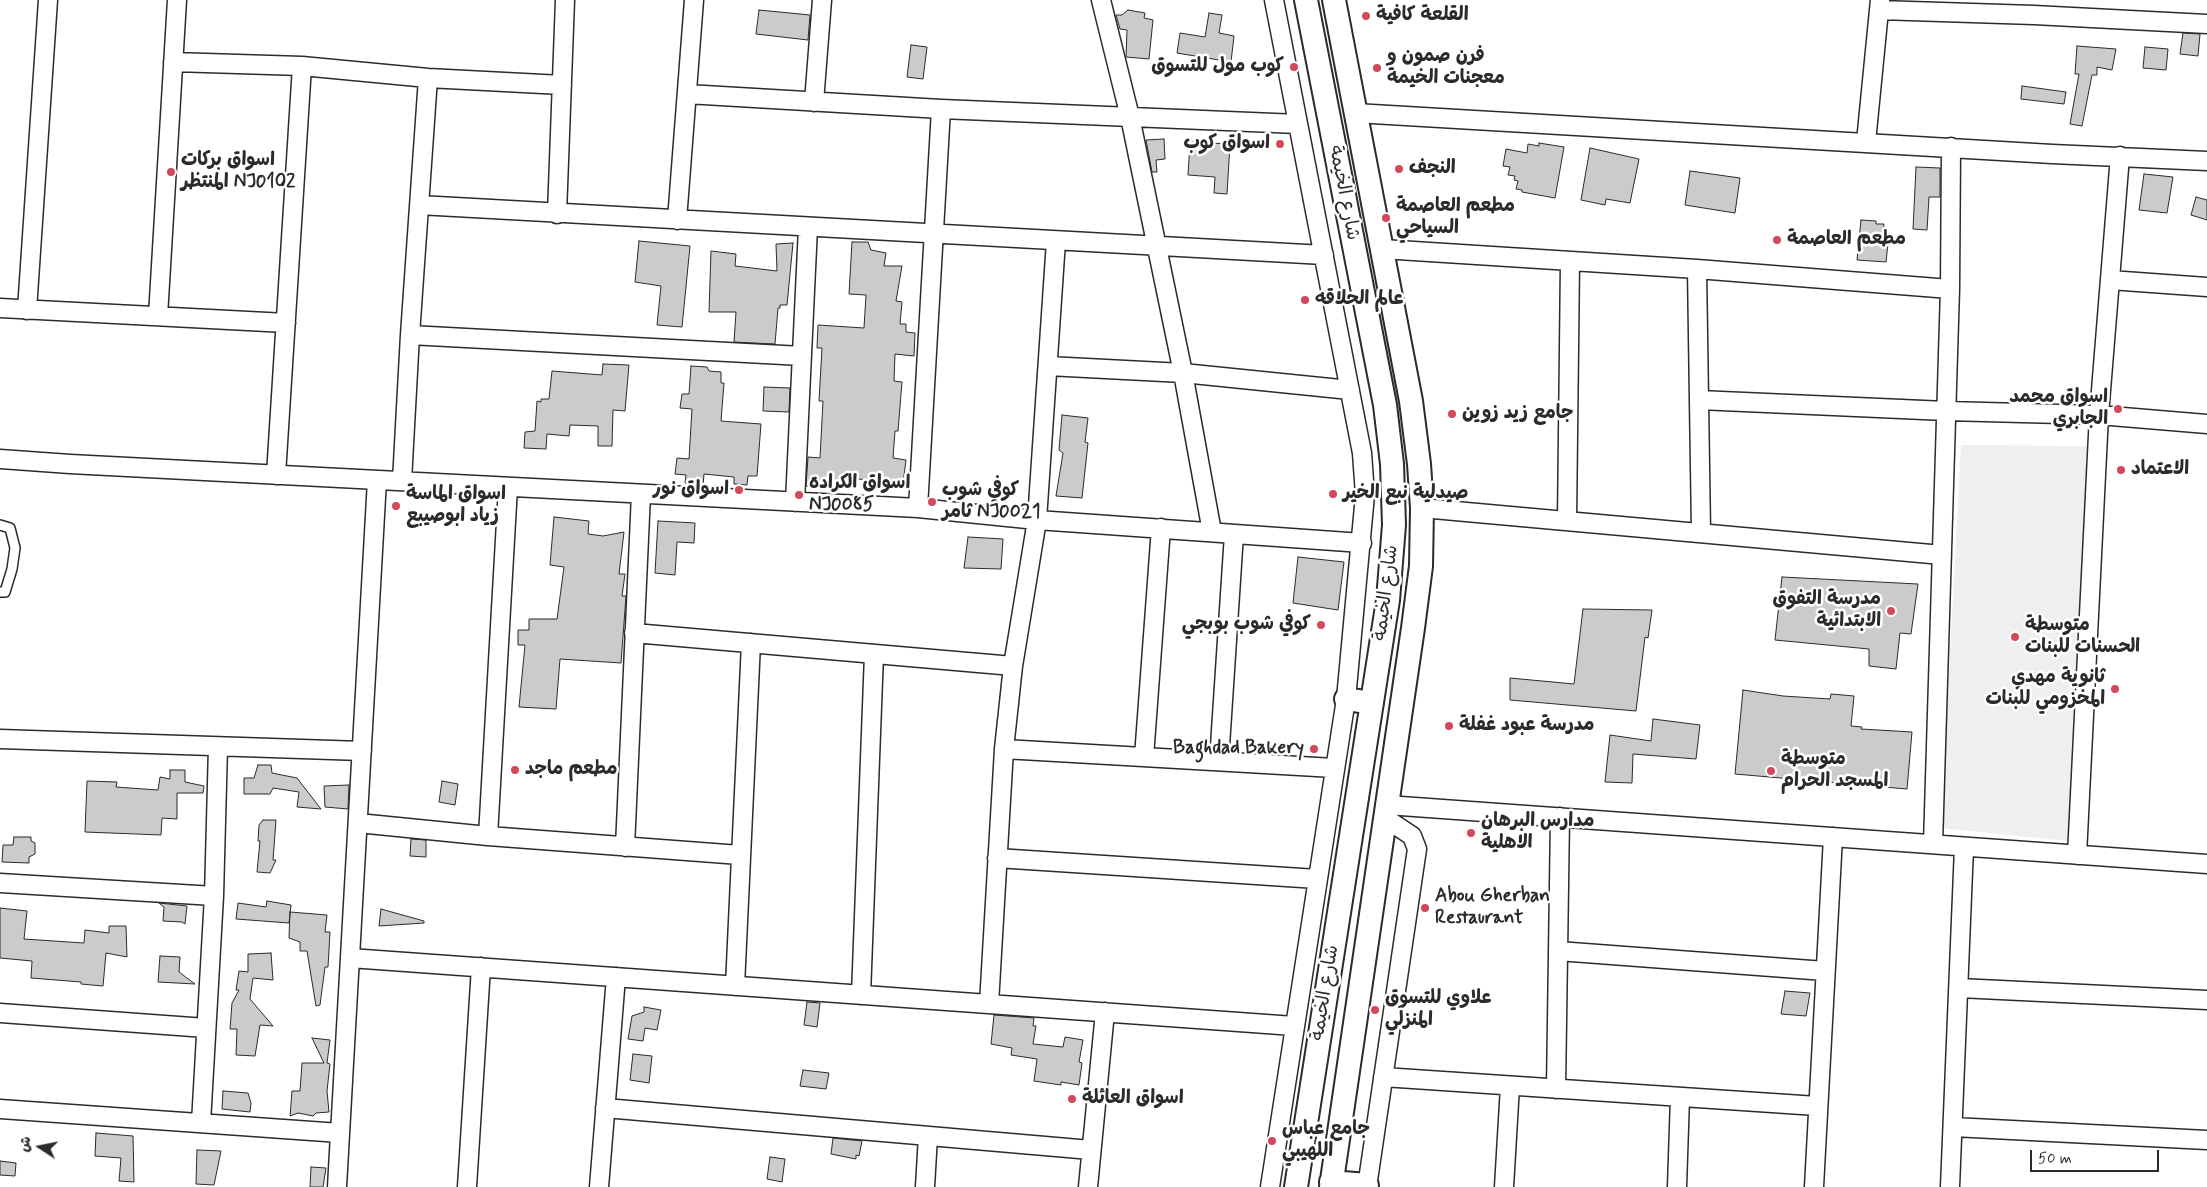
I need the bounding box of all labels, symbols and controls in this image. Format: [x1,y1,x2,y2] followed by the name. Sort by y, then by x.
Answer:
[1376,5,1469,27] place label: القلعة كافية
[1360,10,1372,22] marker: القلعة كافية
[1387,46,1505,90] place label: فرن صمون و معجنات الخيمة
[1151,56,1284,78] place label: كوب مول للتسوق
[1288,61,1300,73] marker: كوب مول للتسوق
[1371,62,1383,74] marker: فرن صمون و معجنات الخيمة
[1183,133,1270,155] place label: اسواق كوب
[1274,138,1286,150] marker: اسواق كوب
[1323,144,1363,242] street label: شارع الخيمة
[181,150,295,194] place label: اسواق بركات المنتظر NJ0102
[1409,158,1456,180] place label: النجف
[1393,163,1405,175] marker: النجف
[165,166,177,178] marker: اسواق بركات المنتظر NJ0102
[1396,196,1515,240] place label: مطعم العاصمة السياحي
[1380,212,1392,224] marker: مطعم العاصمة السياحي
[1787,229,1906,251] place label: مطعم العاصمة
[1771,234,1783,246] marker: مطعم العاصمة
[1315,289,1403,311] place label: عالم الحلاقه
[1299,294,1311,306] marker: عالم الحلاقه
[2009,387,2108,431] place label: اسواق محمد الجابري
[1462,403,1574,425] place label: جامع زيد زوين
[2112,403,2124,415] marker: اسواق محمد الجابري
[1446,408,1458,420] marker: جامع زيد زوين
[2131,459,2189,481] place label: الاعتماد
[2115,464,2127,476] marker: الاعتماد
[809,473,910,517] place label: اسواق الكراده NJ0085
[653,479,729,501] place label: اسواق نور
[942,480,1040,524] place label: كوفي شوب ثامر NJ0021
[1343,483,1468,505] place label: صيدلية نبع الخير
[406,484,506,528] place label: اسواق الماسة زياد ابوصيبع
[733,484,745,496] marker: اسواق نور
[1327,488,1339,500] marker: صيدلية نبع الخير
[793,489,805,501] marker: اسواق الكراده NJ0085
[926,496,938,508] marker: كوفي شوب ثامر NJ0021
[390,500,402,512] marker: اسواق الماسة زياد ابوصيبع
[1370,544,1404,642] street label: شارع الخيمة
[1772,589,1881,633] place label: مدرسة التفوق الابتدائية
[1885,605,1897,617] marker: مدرسة التفوق الابتدائية
[1182,614,1311,636] place label: كوفي شوب بوبجي
[2025,615,2140,659] place label: متوسطة الحسنات للبنات
[1315,619,1327,631] marker: كوفي شوب بوبجي
[2009,631,2021,643] marker: متوسطة الحسنات للبنات
[1986,667,2105,711] place label: ثانوية مهدي المخزومي للبنات
[2109,683,2121,695] marker: ثانوية مهدي المخزومي للبنات
[1459,715,1595,737] place label: مدرسة عبود غفلة
[1443,720,1455,732] marker: مدرسة عبود غفلة
[1173,738,1304,760] place label: Baghdad Bakery
[1308,743,1320,755] marker: Baghdad Bakery
[1781,749,1888,793] place label: متوسطة المسجد الحرام
[525,759,618,781] place label: مطعم ماجد
[509,764,521,776] marker: مطعم ماجد
[1765,765,1777,777] marker: متوسطة المسجد الحرام
[1481,811,1594,855] place label: مدارس البرهان الاهلية
[1465,827,1477,839] marker: مدارس البرهان الاهلية
[1435,886,1550,930] place label: Abou Gherban Restaurant
[1419,902,1431,914] marker: Abou Gherban Restaurant
[1307,944,1345,1042] street label: شارع الخيمة
[1385,988,1491,1032] place label: علاوي للتسوق المنزلي
[1369,1004,1381,1016] marker: علاوي للتسوق المنزلي
[1082,1088,1184,1110] place label: اسواق العائلة
[1066,1093,1078,1105] marker: اسواق العائلة
[1282,1119,1370,1163] place label: جامع عباس اللهيبي
[15,1122,65,1172] north arrow
[15,1135,36,1153] text: ش
[1266,1135,1278,1147] marker: جامع عباس اللهيبي
[2032,1140,2161,1172] scale bar
[2038,1149,2072,1169] text: 50 m

